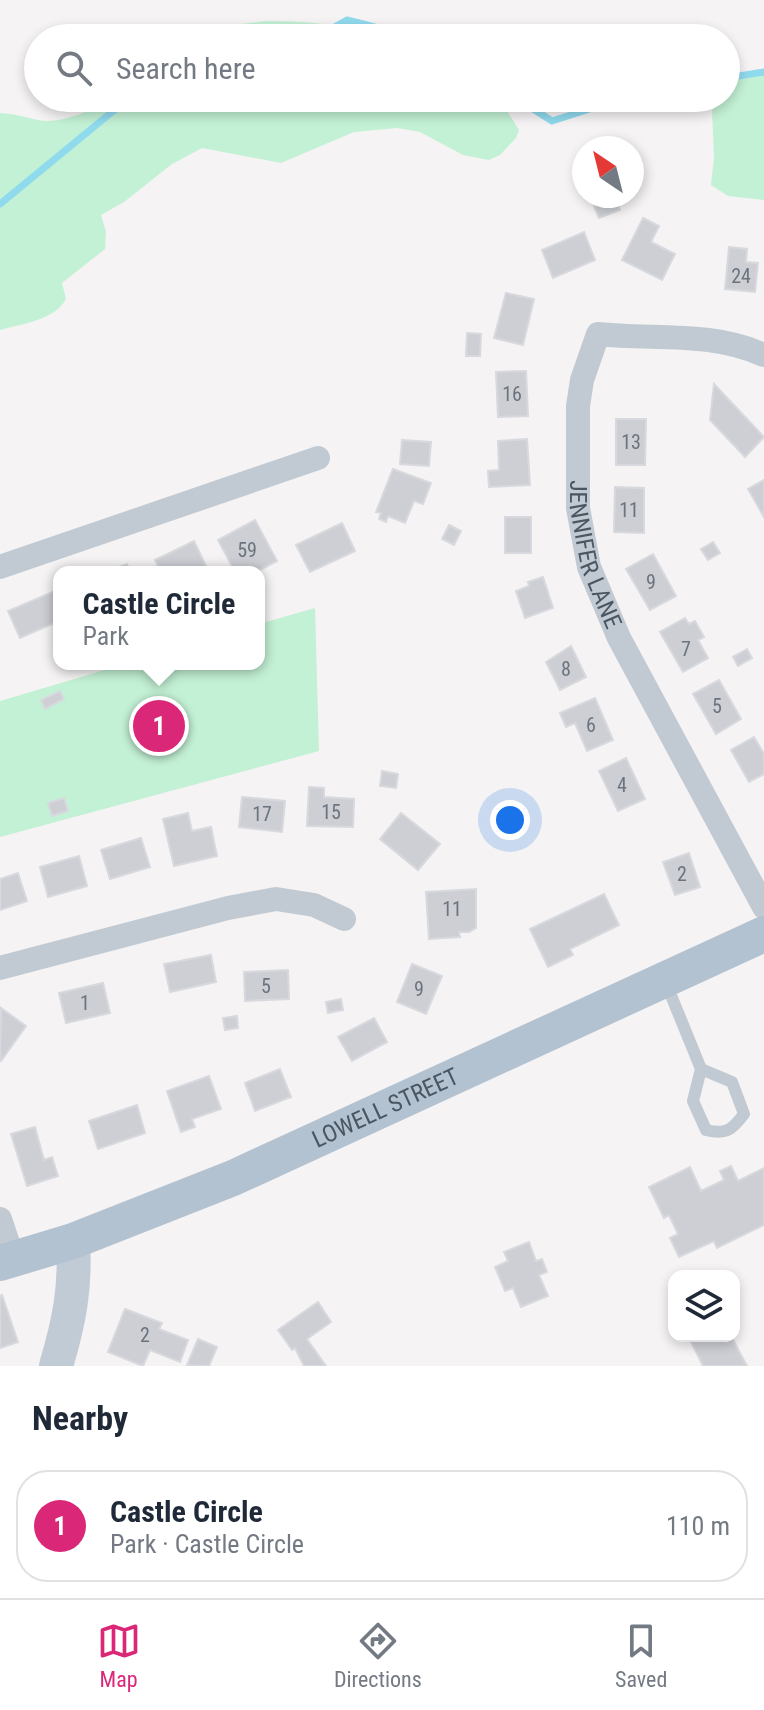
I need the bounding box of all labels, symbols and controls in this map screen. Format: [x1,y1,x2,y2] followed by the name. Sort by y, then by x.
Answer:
[24,24,740,112] search box
[52,46,96,90] icon: search
[116,51,256,86] text: Search here
[572,136,644,208] north arrow
[731,264,751,288] house number: 24
[502,382,522,406] house number: 16
[621,430,641,454] house number: 13
[563,480,627,633] street label: JENNIFER LANE
[619,498,639,522] house number: 11
[237,538,257,562] house number: 59
[53,566,265,670] popup
[646,570,656,594] house number: 9
[83,586,235,621] text: Castle Circle
[83,621,129,651] text: Park
[681,637,691,661] house number: 7
[561,657,571,681] house number: 8
[712,694,722,718] house number: 5
[133,696,185,756] pin: 1
[586,713,596,737] house number: 6
[617,773,627,797] house number: 4
[321,800,341,824] house number: 15
[490,800,530,840] your location
[252,802,272,826] house number: 17
[677,862,687,886] house number: 2
[442,897,462,921] house number: 11
[261,974,271,998] house number: 5
[414,977,424,1001] house number: 9
[80,991,90,1015] house number: 1
[308,1062,463,1154] street label: LOWELL STREET
[668,1270,740,1342] map controls
[668,1270,740,1342] button: layers
[140,1323,150,1347] house number: 2
[32,1398,128,1438] text: Nearby
[110,1494,263,1529] text: Castle Circle
[53,1511,67,1541] text: 1
[666,1511,730,1541] text: 110 m
[110,1529,304,1559] text: Park · Castle Circle
[97,1619,141,1692] tab: Map
[334,1619,422,1692] tab: Directions
[615,1619,667,1692] tab: Saved

